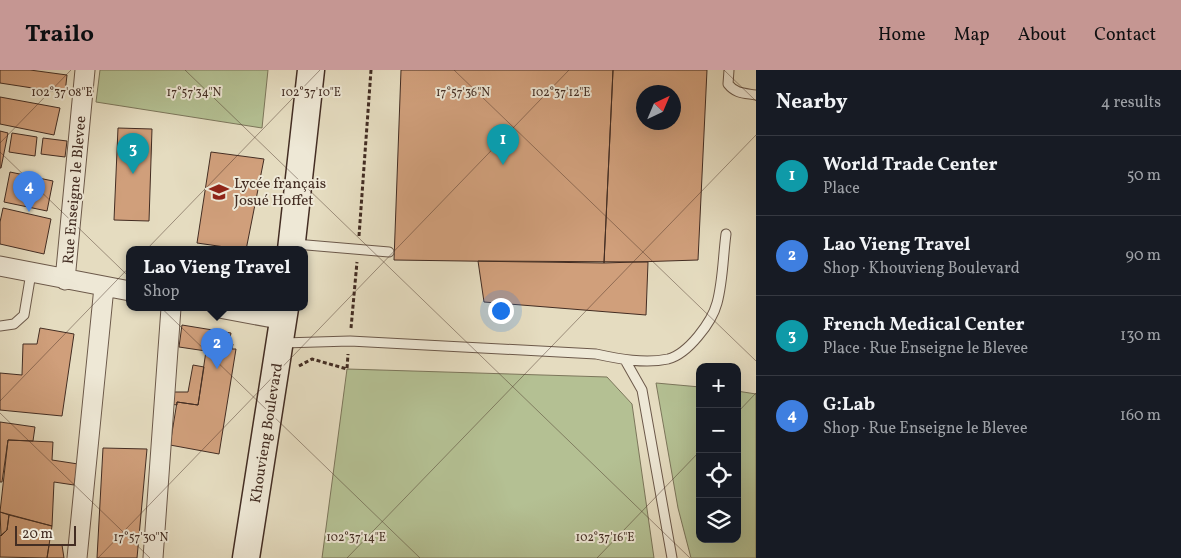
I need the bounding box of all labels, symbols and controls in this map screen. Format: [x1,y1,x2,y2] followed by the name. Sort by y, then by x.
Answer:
[25,18,94,52] text: Trailo
[878,23,926,48] text: Home
[954,23,990,48] text: Map
[1018,23,1066,48] text: About
[1094,23,1156,48] text: Contact
[31,85,93,101] text: 102°37'08"E
[167,85,222,101] text: 17°57'34"N
[281,85,341,101] text: 102°37'10"E
[436,85,490,101] text: 17°57'36"N
[531,85,591,101] text: 102°37'12"E
[636,85,681,130] north arrow
[776,88,847,117] text: Nearby
[1101,92,1161,114] text: 4 results
[59,115,92,265] street label: Rue Enseigne le Blevee
[487,124,519,165] pin: 1
[117,133,149,174] pin: 3
[823,152,998,178] text: World Trade Center
[789,165,795,187] text: 1
[1127,165,1161,187] text: 50 m
[13,171,45,212] pin: 4
[234,174,326,212] place label: Lycée français Josué Hoffet
[823,178,860,200] text: Place
[208,181,230,203] school or university icon: Lycée français Josué Hoffet
[823,232,970,258] text: Lao Vieng Travel
[788,245,796,267] text: 2
[1125,245,1161,267] text: 90 m
[126,246,308,311] popup
[143,255,291,281] text: Lao Vieng Travel
[823,258,1020,280] text: Shop · Khouvieng Boulevard
[143,281,179,303] text: Shop
[488,298,514,324] your location
[823,312,1025,338] text: French Medical Center
[788,325,796,347] text: 3
[1120,325,1161,347] text: 130 m
[201,328,233,369] pin: 2
[823,338,1028,360] text: Place · Rue Enseigne le Blevee
[246,362,289,505] street label: Khouvieng Boulevard
[696,363,741,543] map controls
[696,363,741,408] button: +
[823,392,875,418] text: G:Lab
[787,405,797,427] text: 4
[1120,405,1161,427] text: 160 m
[696,408,741,453] button: −
[823,418,1027,440] text: Shop · Rue Enseigne le Blevee
[696,453,741,498] button: locate
[696,498,741,543] button: layers
[15,523,76,546] scale bar
[22,525,53,544] text: 20 m
[114,530,169,546] text: 17°57'30"N
[326,530,386,546] text: 102°37'14"E
[576,530,634,546] text: 102°37'16"E

